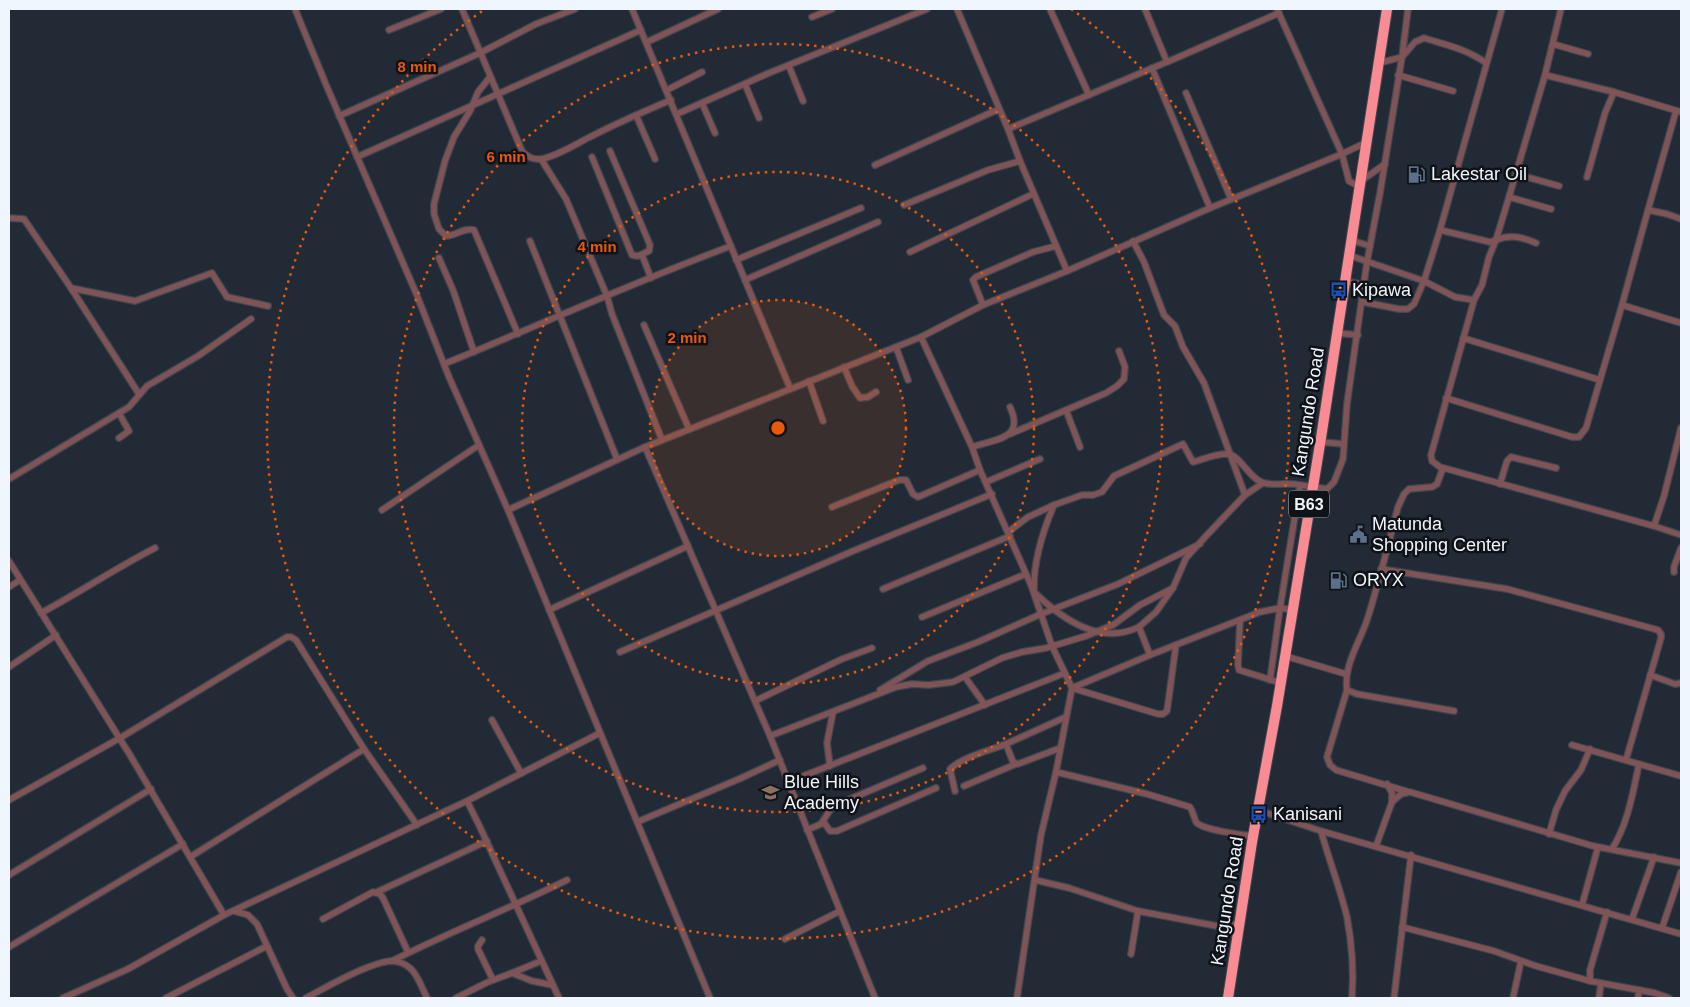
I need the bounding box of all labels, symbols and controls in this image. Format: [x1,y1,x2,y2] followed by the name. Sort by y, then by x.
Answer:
[397,58,437,75] text: 8 min
[486,148,526,165] text: 6 min
[1407,164,1427,184] fuel station icon: Lakestar Oil
[1431,164,1527,184] place label: Lakestar Oil
[577,238,617,255] text: 4 min
[1328,280,1348,300] bus stop icon: Kipawa
[1352,280,1412,300] place label: Kipawa
[667,329,707,346] text: 2 min
[1288,346,1328,478] street label: Kangundo Road
[769,419,787,437] centre of rings
[1289,490,1329,518] road number: B63
[1372,514,1507,555] place label: Matunda Shopping Center
[1348,524,1368,544] public building icon: Matunda Shopping Center
[1329,570,1349,590] fuel station icon: ORYX
[1353,570,1404,590] place label: ORYX
[784,772,859,813] place label: Blue Hills Academy
[760,782,780,802] school or university icon: Blue Hills Academy
[1249,804,1269,824] bus stop icon: Kanisani
[1273,804,1342,824] place label: Kanisani
[1207,835,1247,967] street label: Kangundo Road

